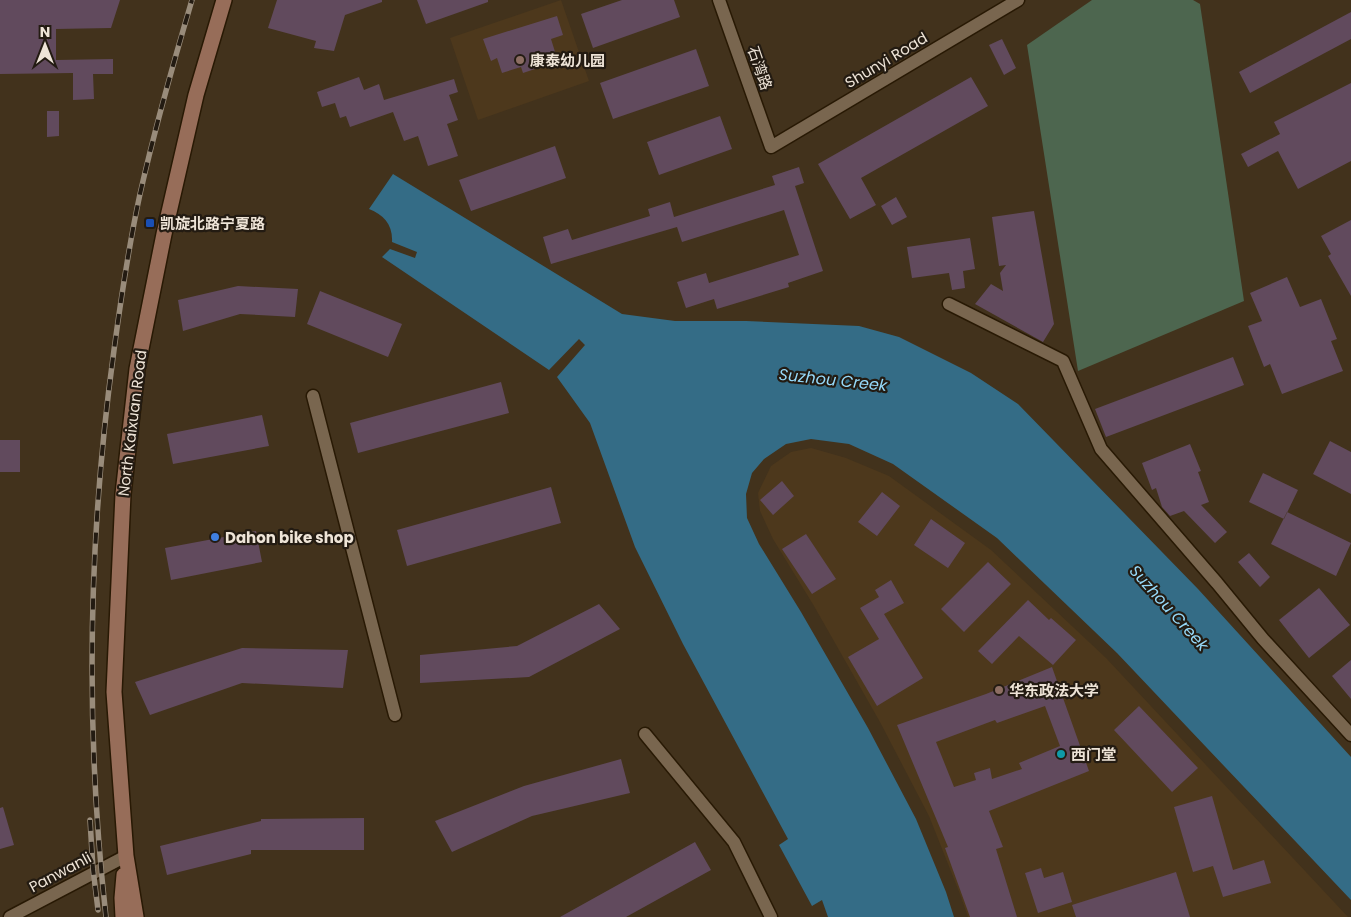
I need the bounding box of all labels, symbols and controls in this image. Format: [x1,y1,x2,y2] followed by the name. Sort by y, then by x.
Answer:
[20,20,70,70] north arrow
[40,22,50,42] text: N
[841,27,931,93] street label: Shunyi Road
[743,43,777,93] street label: 石湾路
[530,50,605,71] place label: 康泰幼儿园
[514,54,526,66] marker: 康泰幼儿园
[160,213,265,234] place label: 凯旋北路宁夏路
[144,217,156,229] marker: 凯旋北路宁夏路
[113,349,151,497] street label: North Kaixuan Road
[778,363,889,397] water label: Suzhou Creek
[225,527,354,548] place label: Dahon bike shop
[209,531,221,543] marker: Dahon bike shop
[1124,560,1214,657] water label: Suzhou Creek
[1009,680,1099,701] place label: 华东政法大学
[993,684,1005,696] marker: 华东政法大学
[1071,744,1116,765] place label: 西门堂
[1055,748,1067,760] marker: 西门堂
[25,847,95,897] street label: Panwanli

